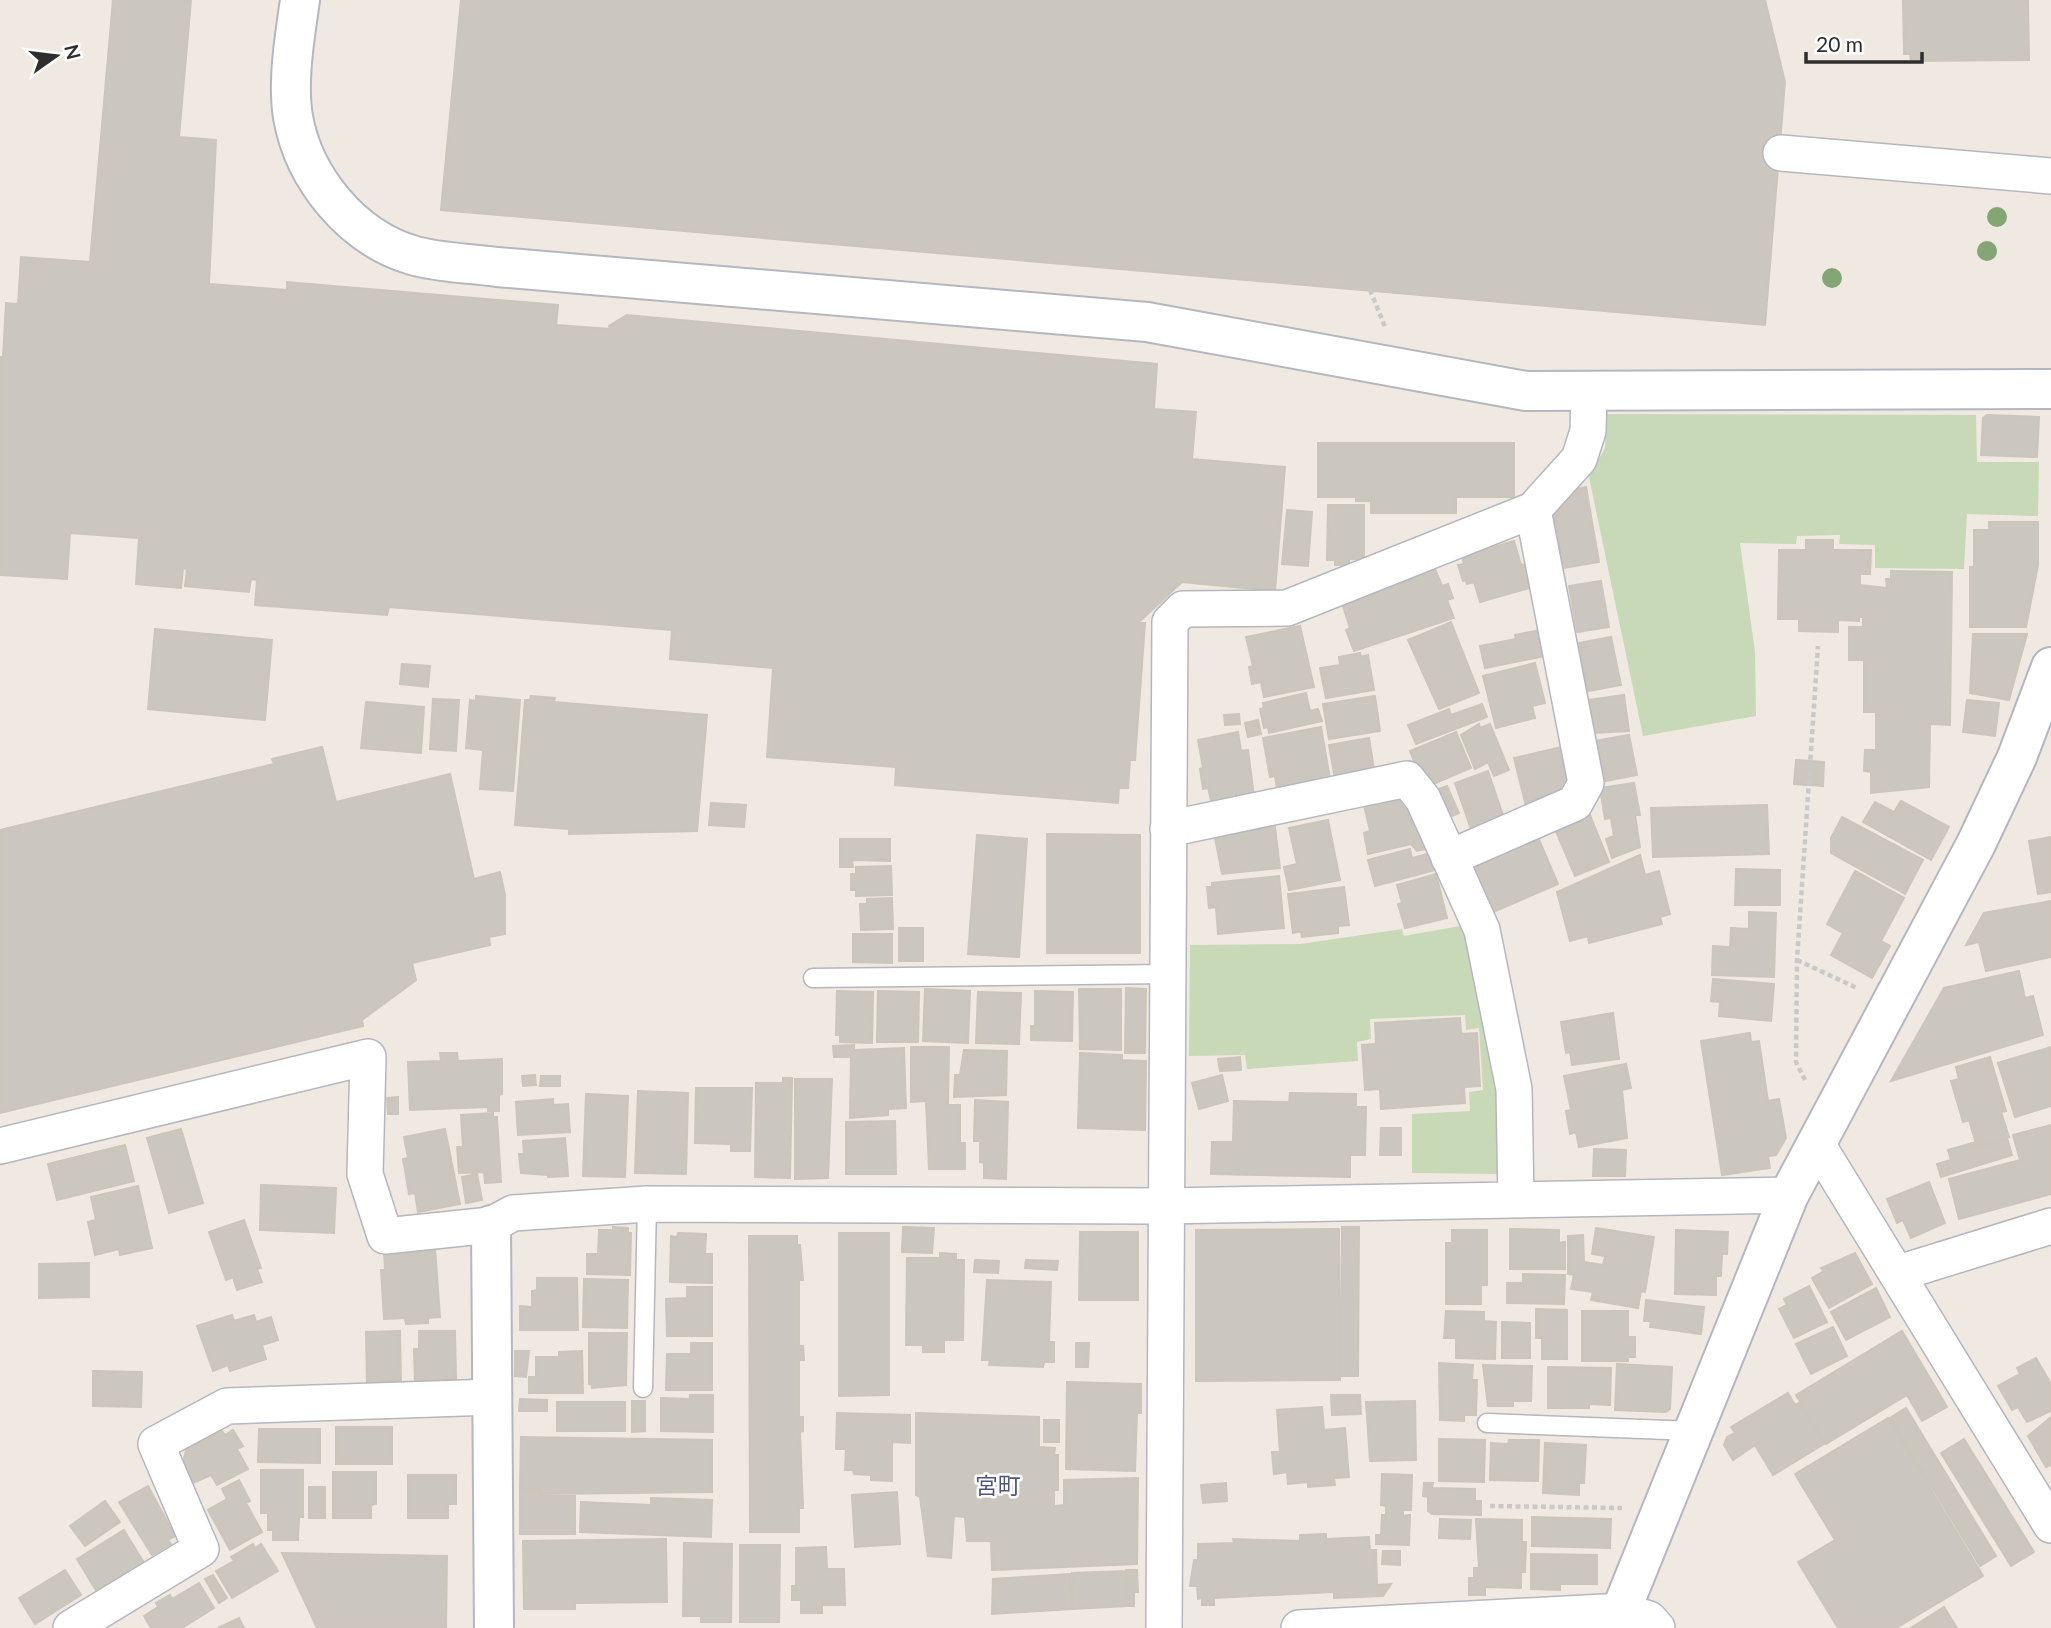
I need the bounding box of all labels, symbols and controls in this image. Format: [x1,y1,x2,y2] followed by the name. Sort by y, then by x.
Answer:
[21,21,91,91] north arrow
[1806,21,1922,65] scale bar
[1816,31,1863,56] text: 20 m
[60,42,86,62] text: N
[975,1471,1021,1499] district label: 宮町

